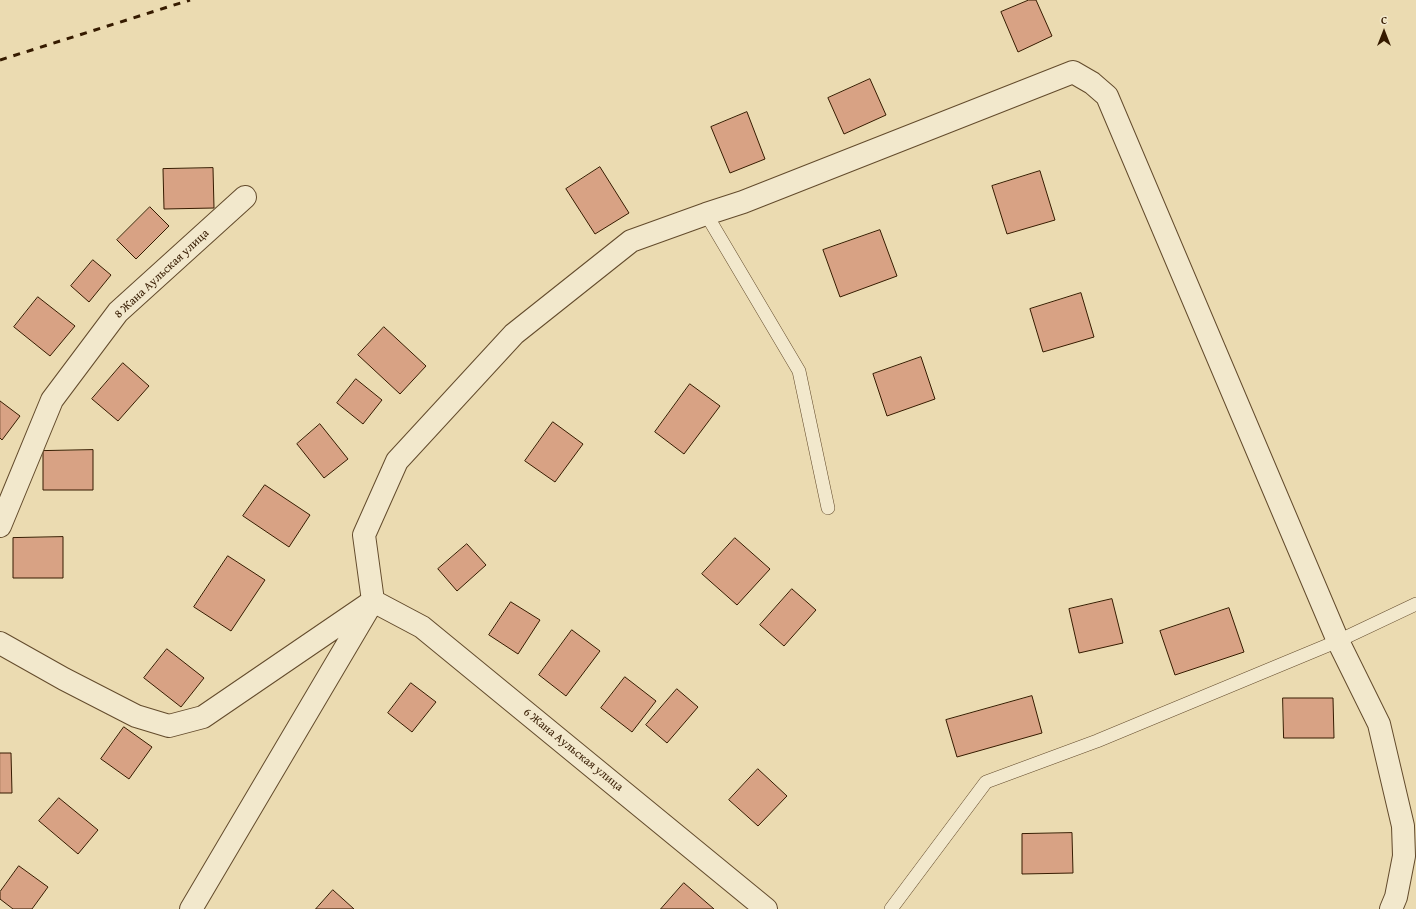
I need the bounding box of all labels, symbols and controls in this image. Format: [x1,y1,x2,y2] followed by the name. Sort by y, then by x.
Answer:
[1364,12,1404,52] north arrow
[1381,12,1387,28] text: С
[112,226,212,322] street label: 8 Жана Аульская улица
[520,705,626,795] street label: 6 Жана Аульская улица

